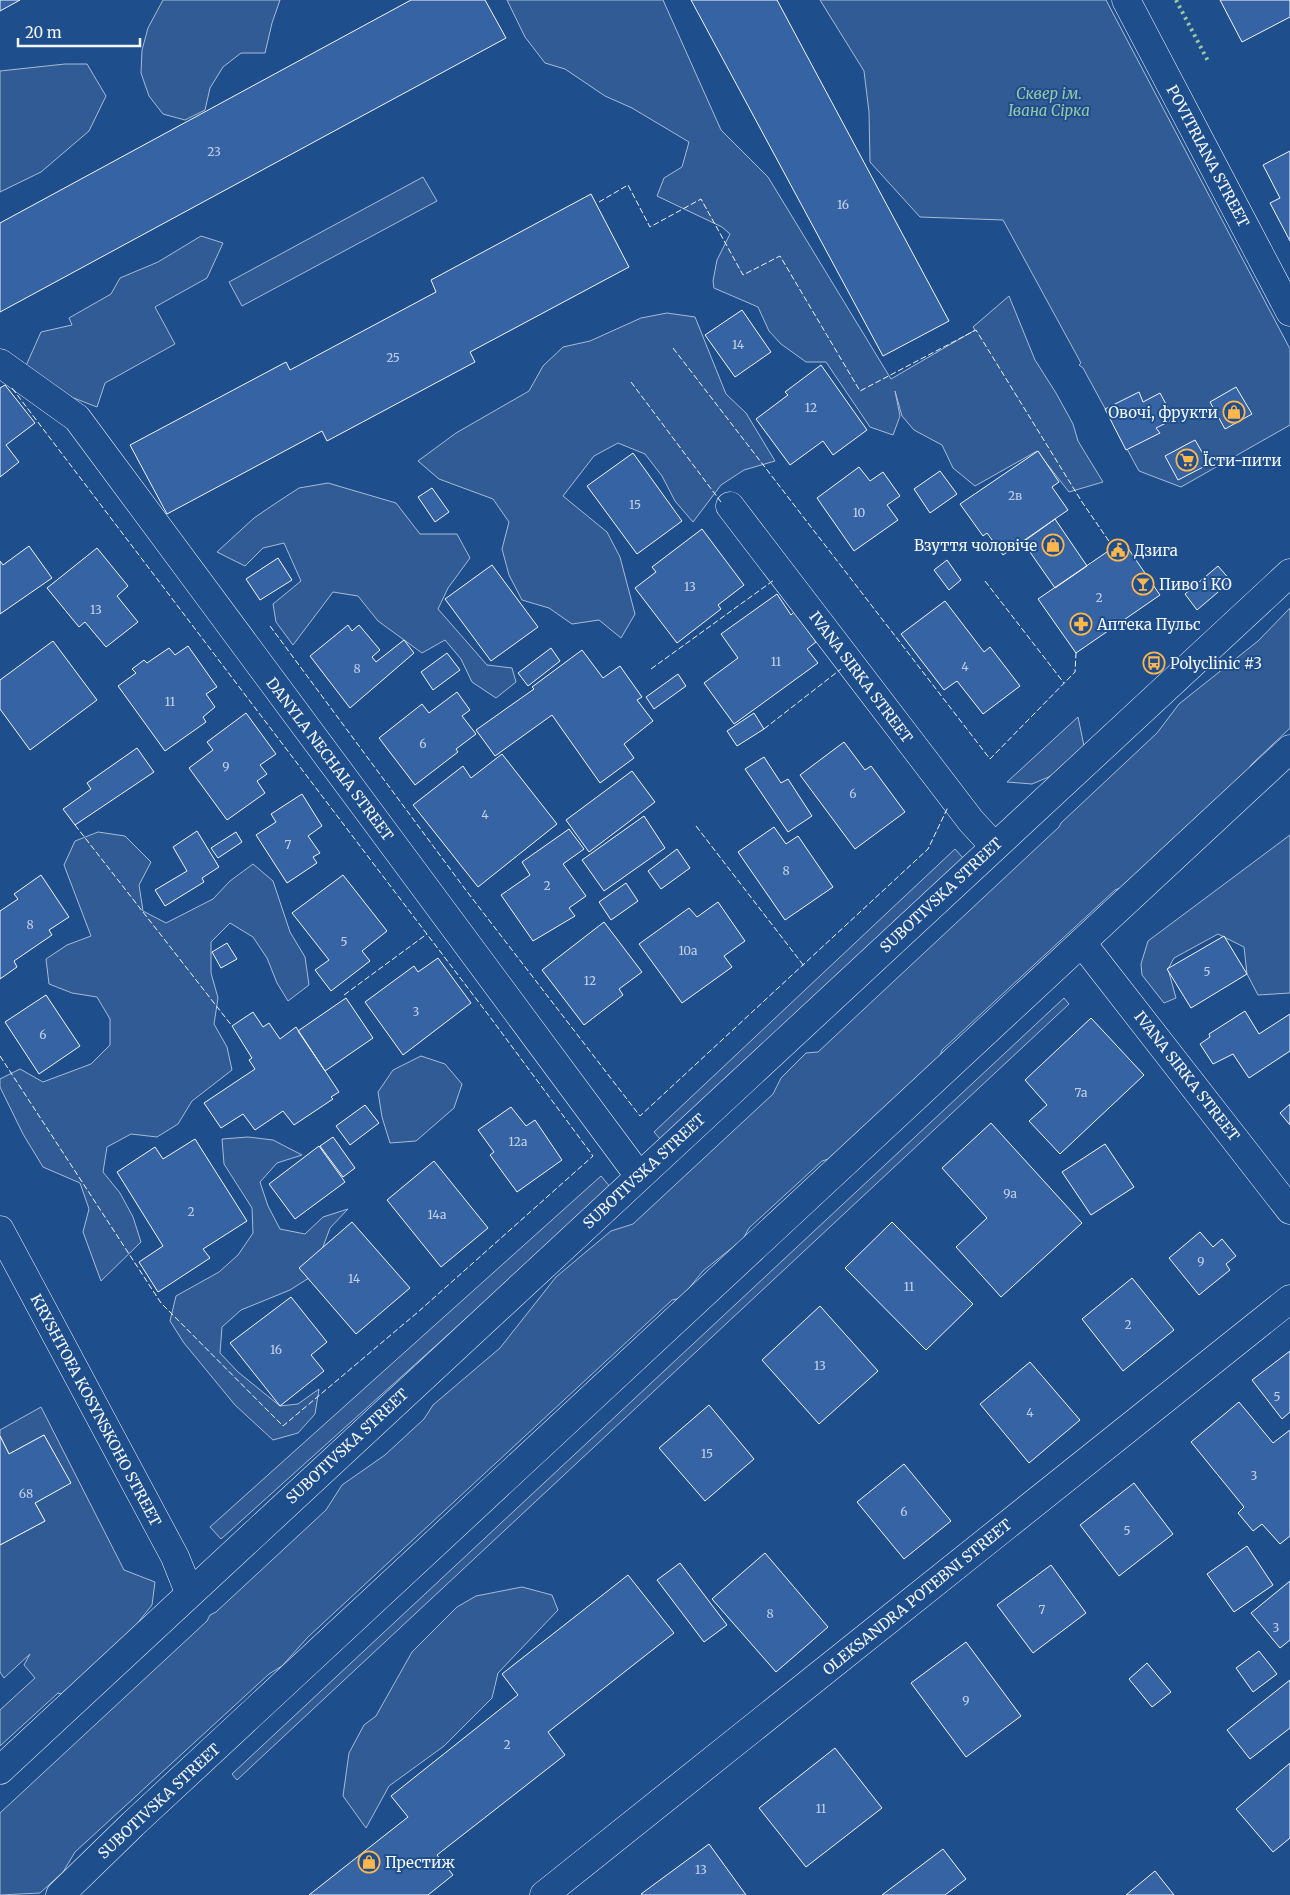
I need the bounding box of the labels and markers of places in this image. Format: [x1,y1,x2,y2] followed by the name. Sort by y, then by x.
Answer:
[1222,400,1246,424] shop icon: Овочі, фрукти
[1108,403,1218,422] place label: Овочі, фрукти
[1175,448,1199,472] supermarket icon: Їсти-пити
[1203,451,1282,470] place label: Їсти-пити
[1041,533,1065,557] shop icon: Взуття чоловіче
[914,536,1037,555] place label: Взуття чоловіче
[1106,538,1130,562] public building icon: Дзига
[1134,541,1178,560] place label: Дзига
[1131,572,1155,596] bar icon: Пиво і КО
[1159,575,1232,594] place label: Пиво і КО
[1069,612,1093,636] pharmacy icon: Аптека Пульс
[1096,615,1201,634] place label: Аптека Пульс
[1142,651,1166,675] bus stop icon: Polyclinic #3
[1170,654,1262,673] place label: Polyclinic #3
[357,1850,381,1874] shop icon: Престиж
[385,1853,455,1872] place label: Престиж

